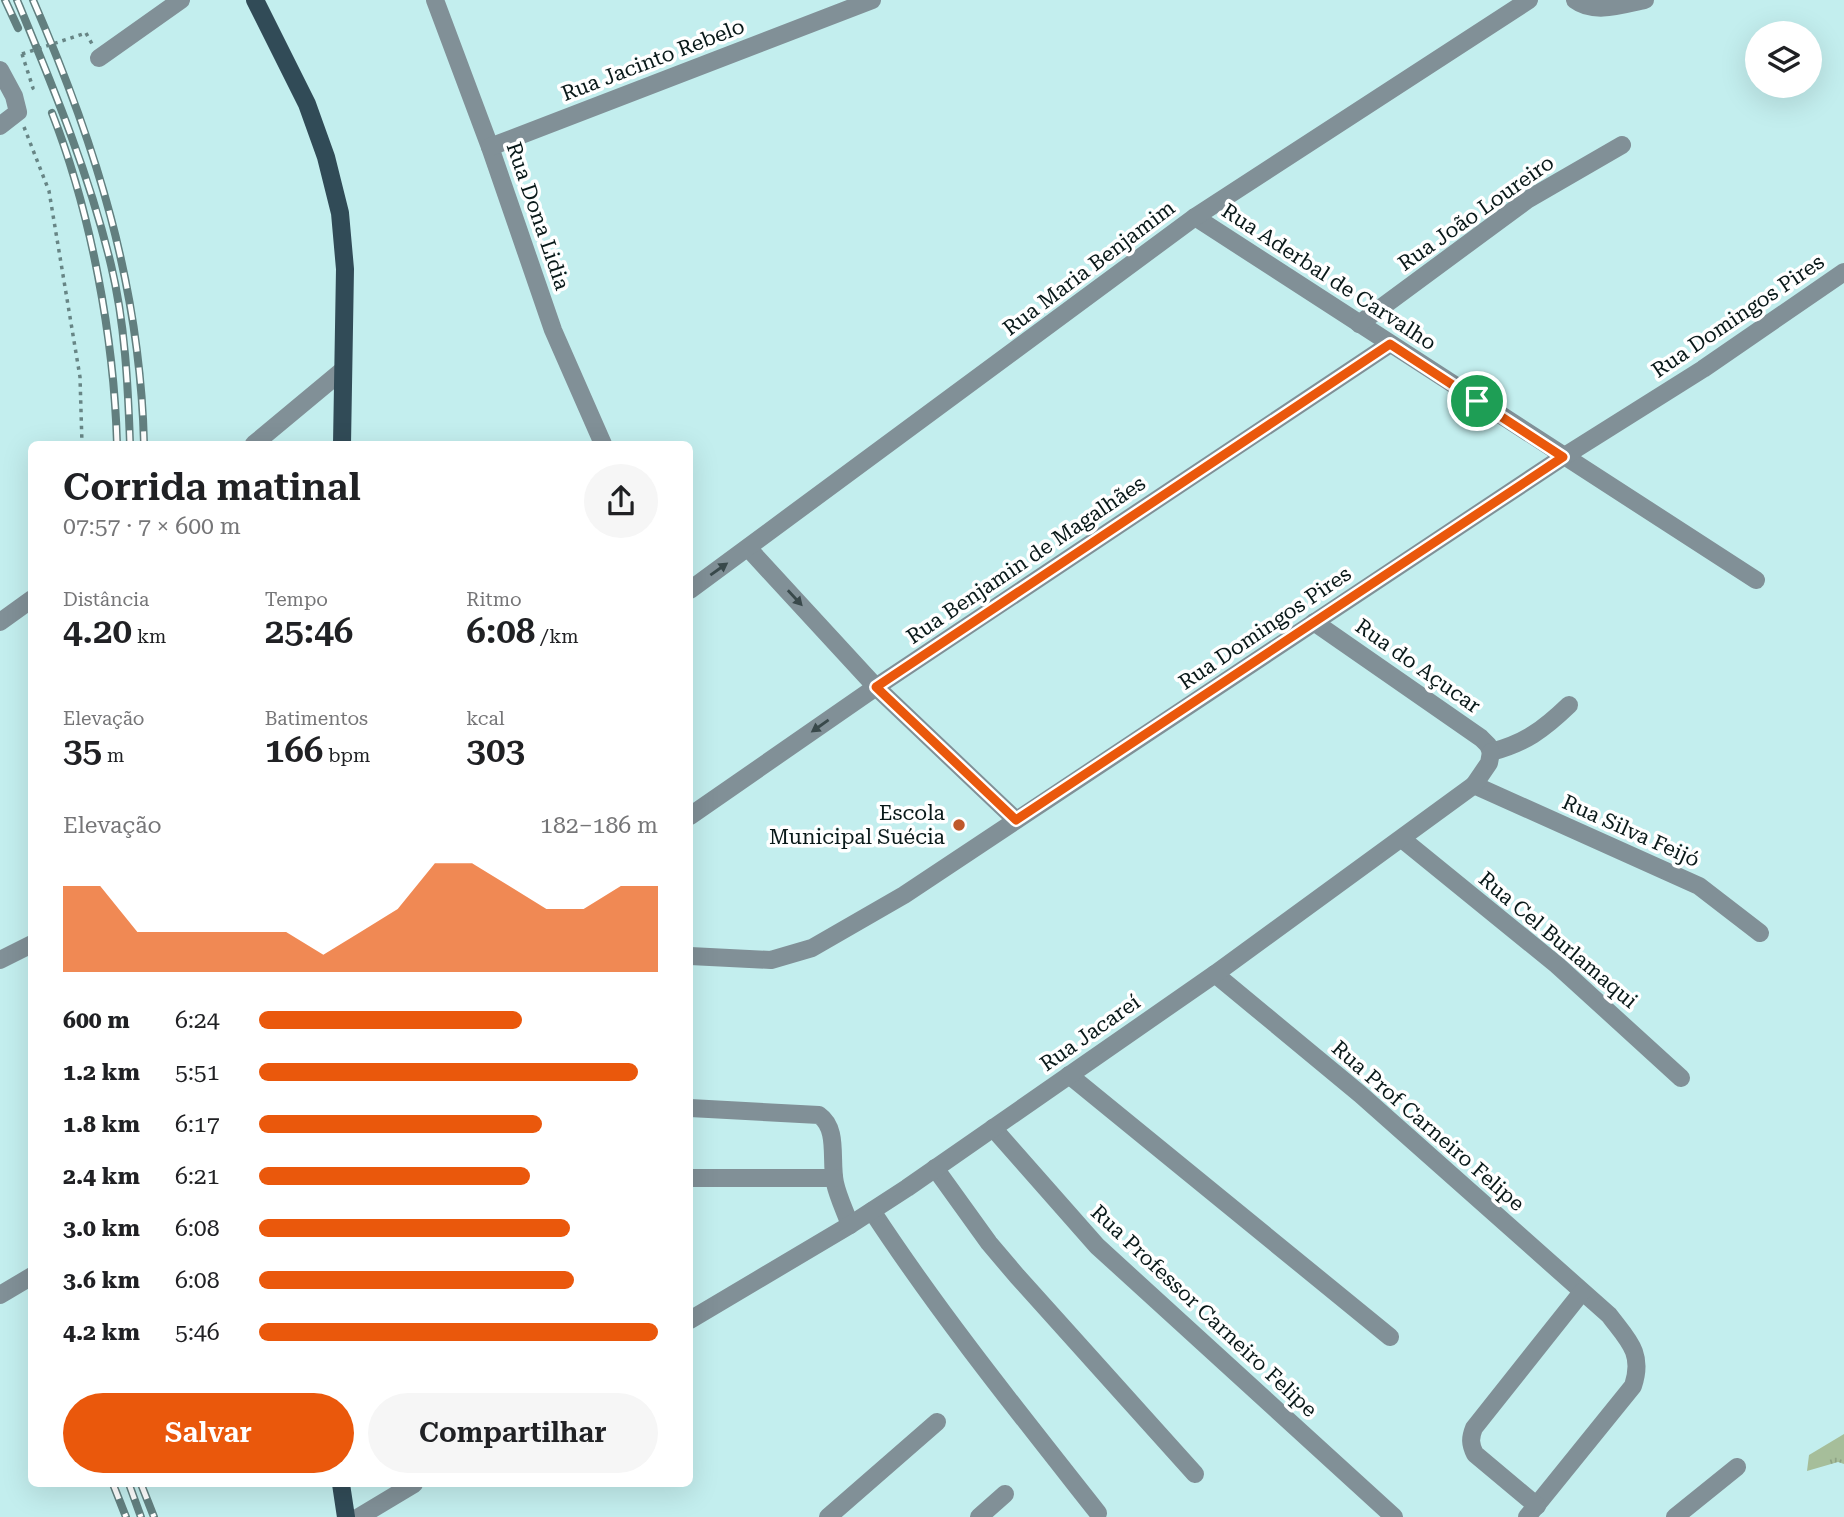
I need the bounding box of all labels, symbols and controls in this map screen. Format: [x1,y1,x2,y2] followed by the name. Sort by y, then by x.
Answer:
[558,14,748,106] street label: Rua Jacinto Rebelo
[1745,21,1822,98] map controls
[1745,21,1822,98] button: layers
[501,139,575,294] street label: Rua Dona Lidia
[1393,150,1559,276] street label: Rua João Loureiro
[998,196,1180,340] street label: Rua Maria Benjamim
[1217,199,1441,355] street label: Rua Aderbal de Carvalho
[1647,249,1829,383] street label: Rua Domingos Pires
[1447,371,1507,431] pin
[1458,382,1496,420] icon: arrive
[584,464,658,538] button: share
[63,465,361,509] text: Corrida matinal
[902,471,1150,649] street label: Rua Benjamin de Magalhães
[63,513,241,540] text: 07:57 · 7 × 600 m
[1174,561,1356,695] street label: Rua Domingos Pires
[710,562,728,576] one-way arrow
[63,588,149,611] text: Distância
[265,588,328,611] text: Tempo
[466,588,522,611] text: Ritmo
[786,589,802,606] one-way arrow
[63,611,132,652] text: 4.20
[265,611,353,652] text: 25:46
[466,611,535,652] text: 6:08
[1351,614,1485,718] street label: Rua do Açucar
[132,625,166,648] text: km
[535,625,579,648] text: /km
[63,707,144,730] text: Elevação
[265,707,368,730] text: Batimentos
[466,707,505,730] text: kcal
[811,719,829,733] one-way arrow
[63,730,102,771] text: 35
[265,730,323,771] text: 166
[466,730,525,771] text: 303
[102,744,124,767] text: m
[323,744,370,767] text: bpm
[1559,790,1703,872] street label: Rua Silva Feijó
[769,801,946,849] place label: Escola Municipal Suécia
[63,812,162,839] text: Elevação
[540,812,658,839] text: 182–186 m
[951,817,967,833] marker: Escola Municipal Suécia
[1474,867,1642,1013] street label: Rua Cel Burlamaqui
[1035,990,1145,1076] street label: Rua Jacareí
[63,1007,130,1034] text: 600 m
[175,1007,220,1034] text: 6:24
[1327,1036,1529,1216] street label: Rua Prof Carneiro Felipe
[63,1059,140,1086] text: 1.2 km
[175,1059,220,1086] text: 5:51
[63,1111,140,1138] text: 1.8 km
[175,1111,220,1138] text: 6:17
[63,1163,140,1190] text: 2.4 km
[175,1163,220,1190] text: 6:21
[1086,1200,1322,1422] street label: Rua Professor Carneiro Felipe
[63,1215,140,1242] text: 3.0 km
[175,1215,220,1242] text: 6:08
[63,1267,140,1294] text: 3.6 km
[175,1267,220,1294] text: 6:08
[63,1319,140,1346] text: 4.2 km
[175,1319,220,1346] text: 5:46
[63,1393,354,1473] button: Salvar
[368,1393,658,1473] button: Compartilhar

